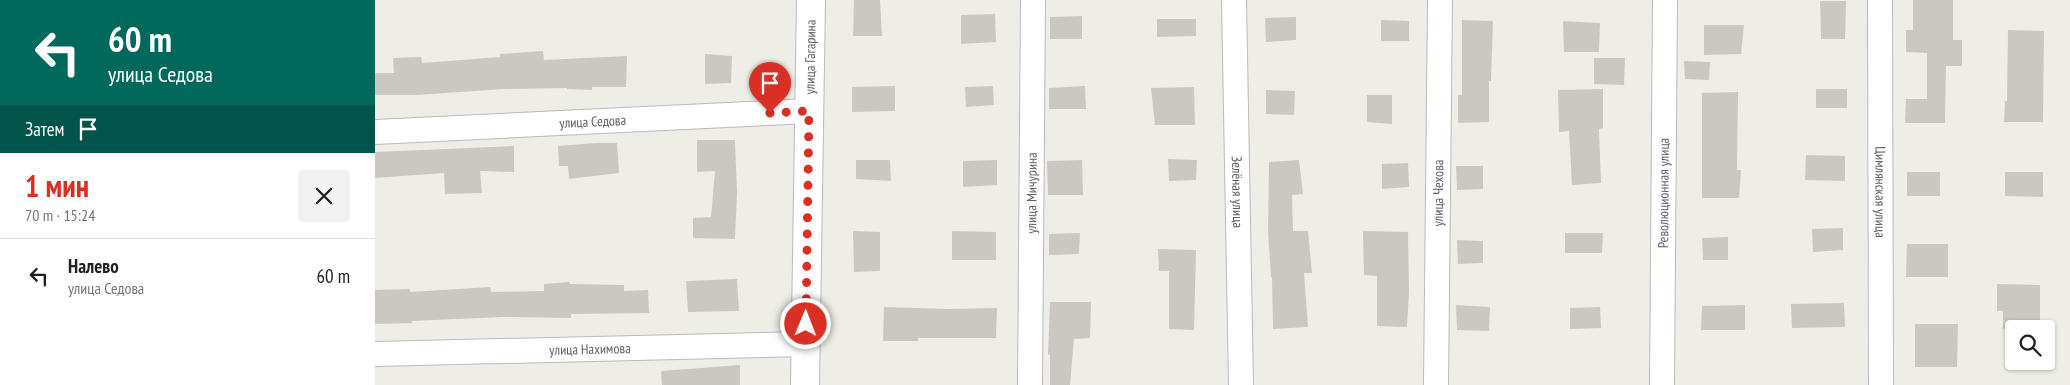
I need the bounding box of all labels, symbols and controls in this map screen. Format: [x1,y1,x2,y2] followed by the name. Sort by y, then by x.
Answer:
[108,16,172,62] text: 60 m
[25,20,90,85] icon: left
[801,20,820,95] street label: улица Гагарина
[108,60,213,88] text: улица Седова
[749,62,791,113] pin
[756,69,784,97] icon: arrive
[559,111,627,132] street label: улица Седова
[74,115,102,143] icon: arrive
[25,117,64,141] text: Затем
[1654,138,1673,248] street label: Революционная улица
[1871,146,1890,238] street label: Цимлянская улица
[1022,152,1041,234] street label: улица Мичурина
[1228,156,1247,228] street label: Зелёная улица
[1429,159,1447,227] street label: улица Чехова
[25,166,89,205] text: 1 мин
[298,170,350,222] button: close
[25,205,96,225] text: 70 m · 15:24
[68,254,119,278] text: Налево
[25,262,53,290] icon: left
[317,264,350,288] text: 60 m
[68,278,144,298] text: улица Седова
[779,297,831,349] position arrow
[2005,320,2055,370] map controls
[2005,320,2055,370] button: search
[549,339,631,359] street label: улица Нахимова

